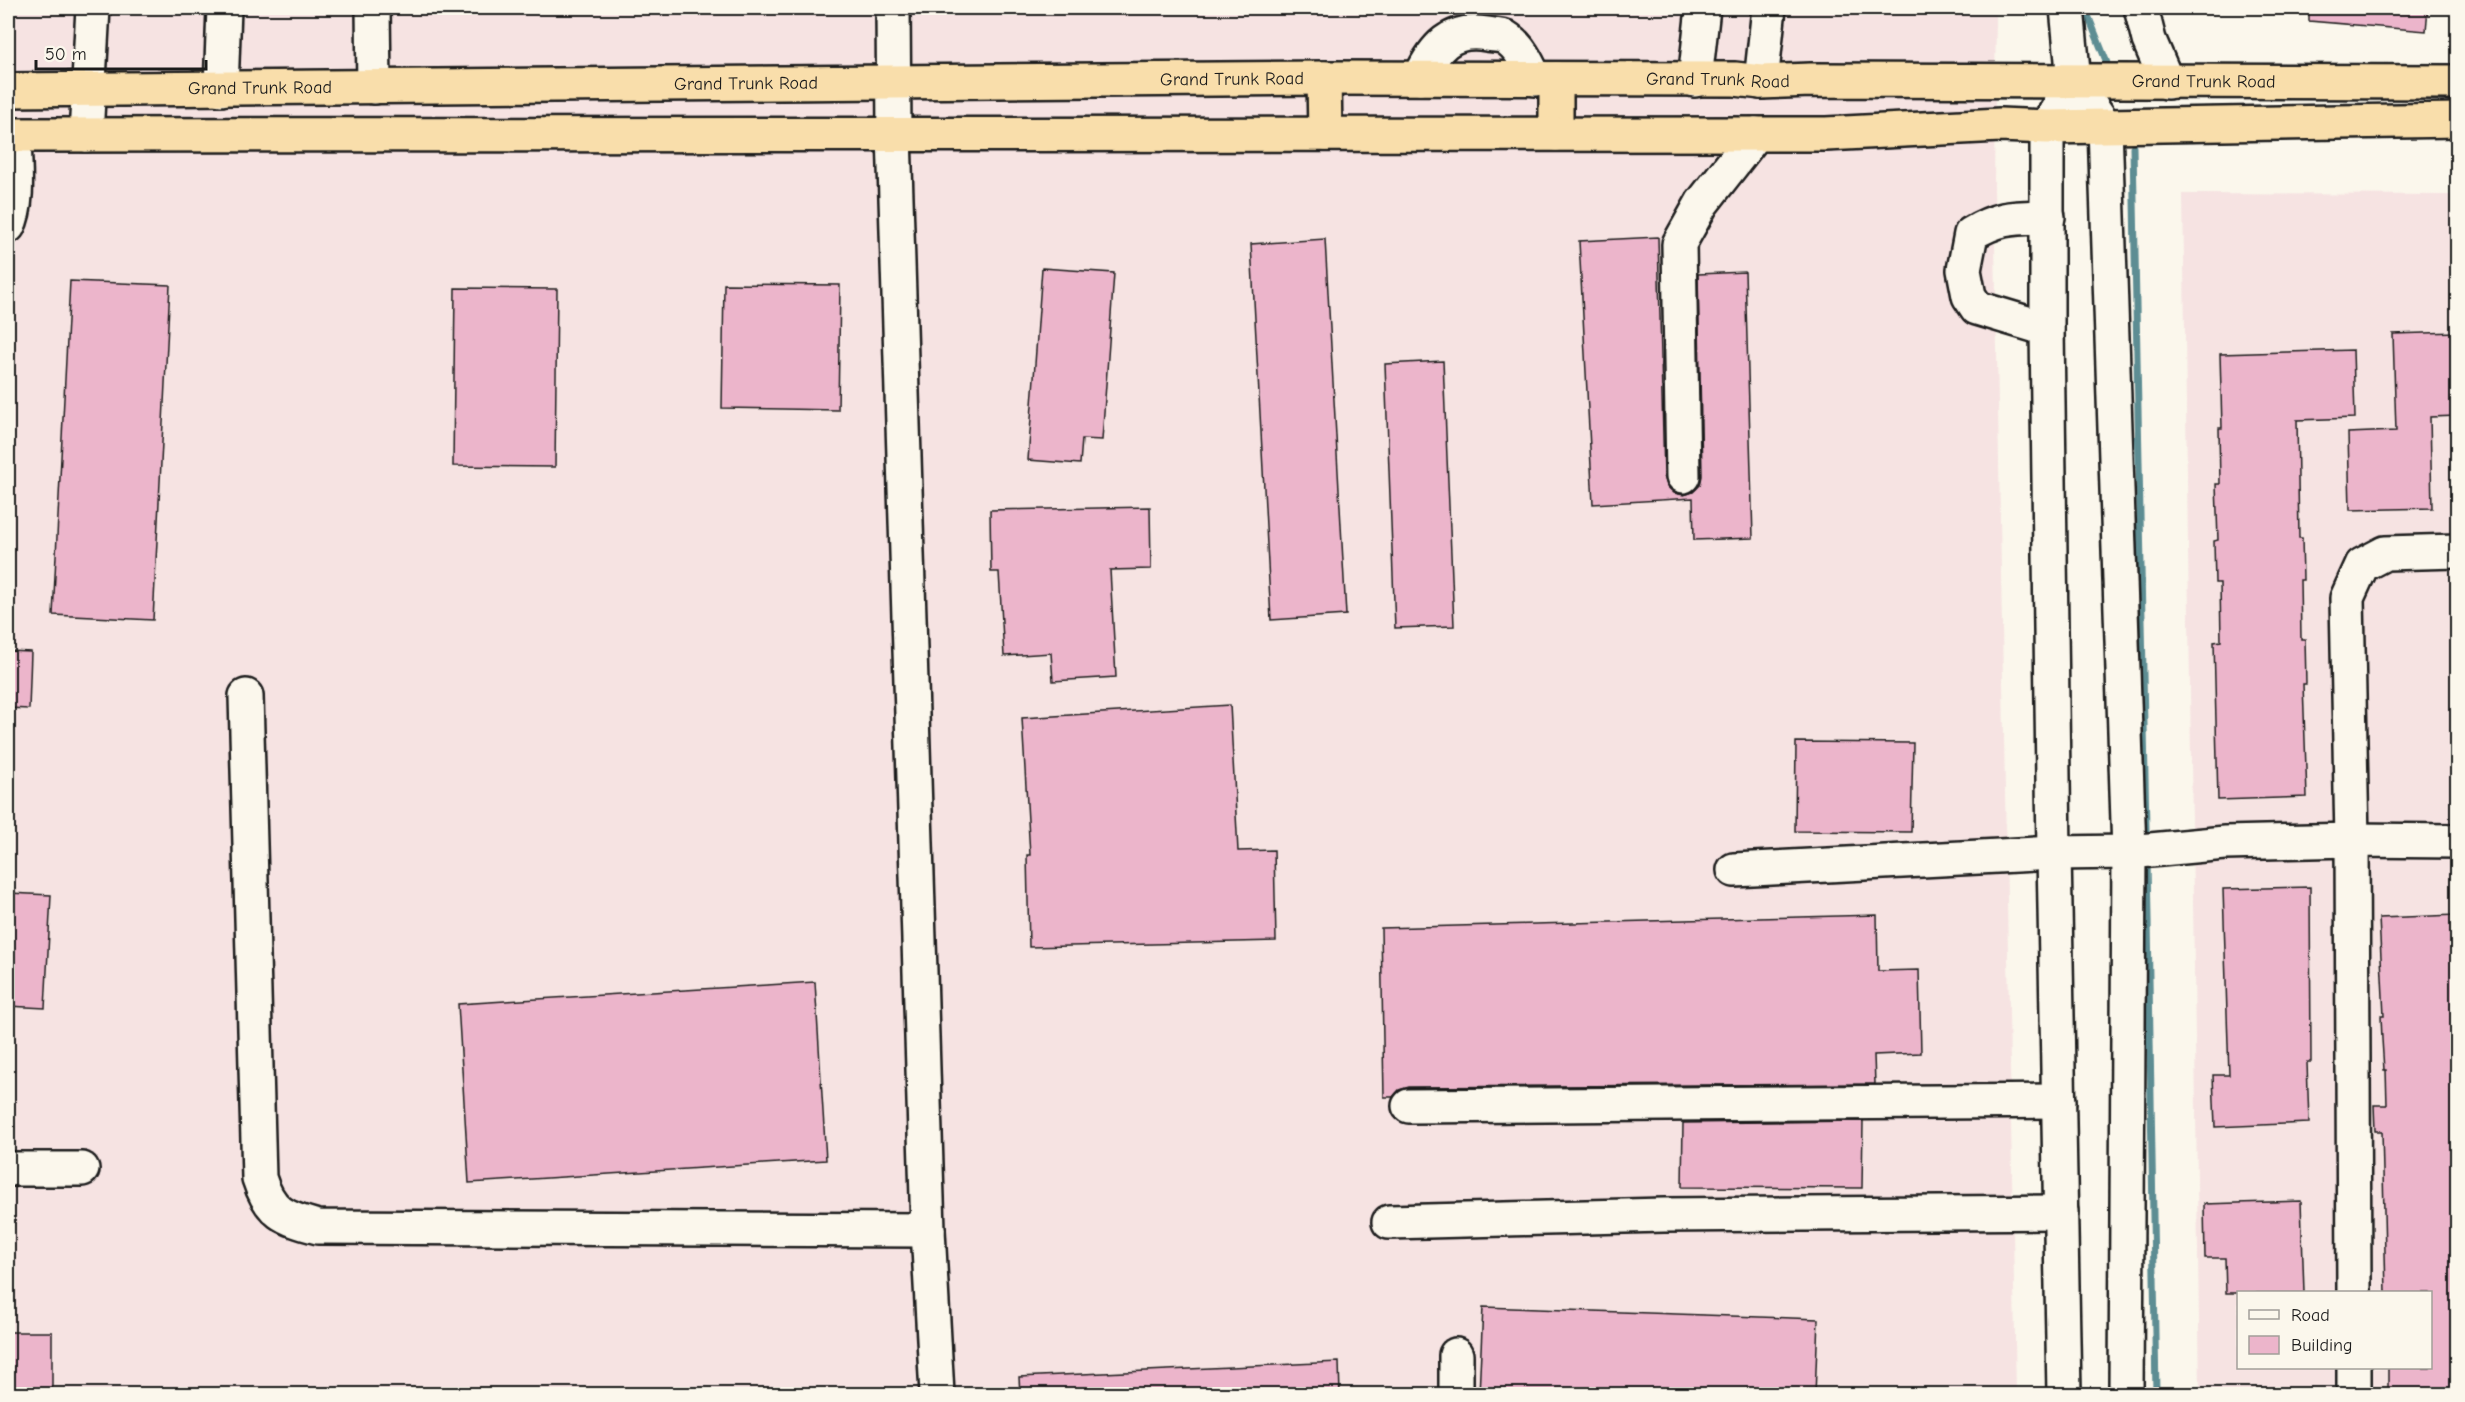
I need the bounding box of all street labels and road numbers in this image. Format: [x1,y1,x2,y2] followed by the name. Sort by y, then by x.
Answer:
[1160,68,1304,90] street label: Grand Trunk Road
[1646,68,1790,93] street label: Grand Trunk Road
[2132,70,2276,92] street label: Grand Trunk Road
[674,72,818,94] street label: Grand Trunk Road
[188,77,332,99] street label: Grand Trunk Road

